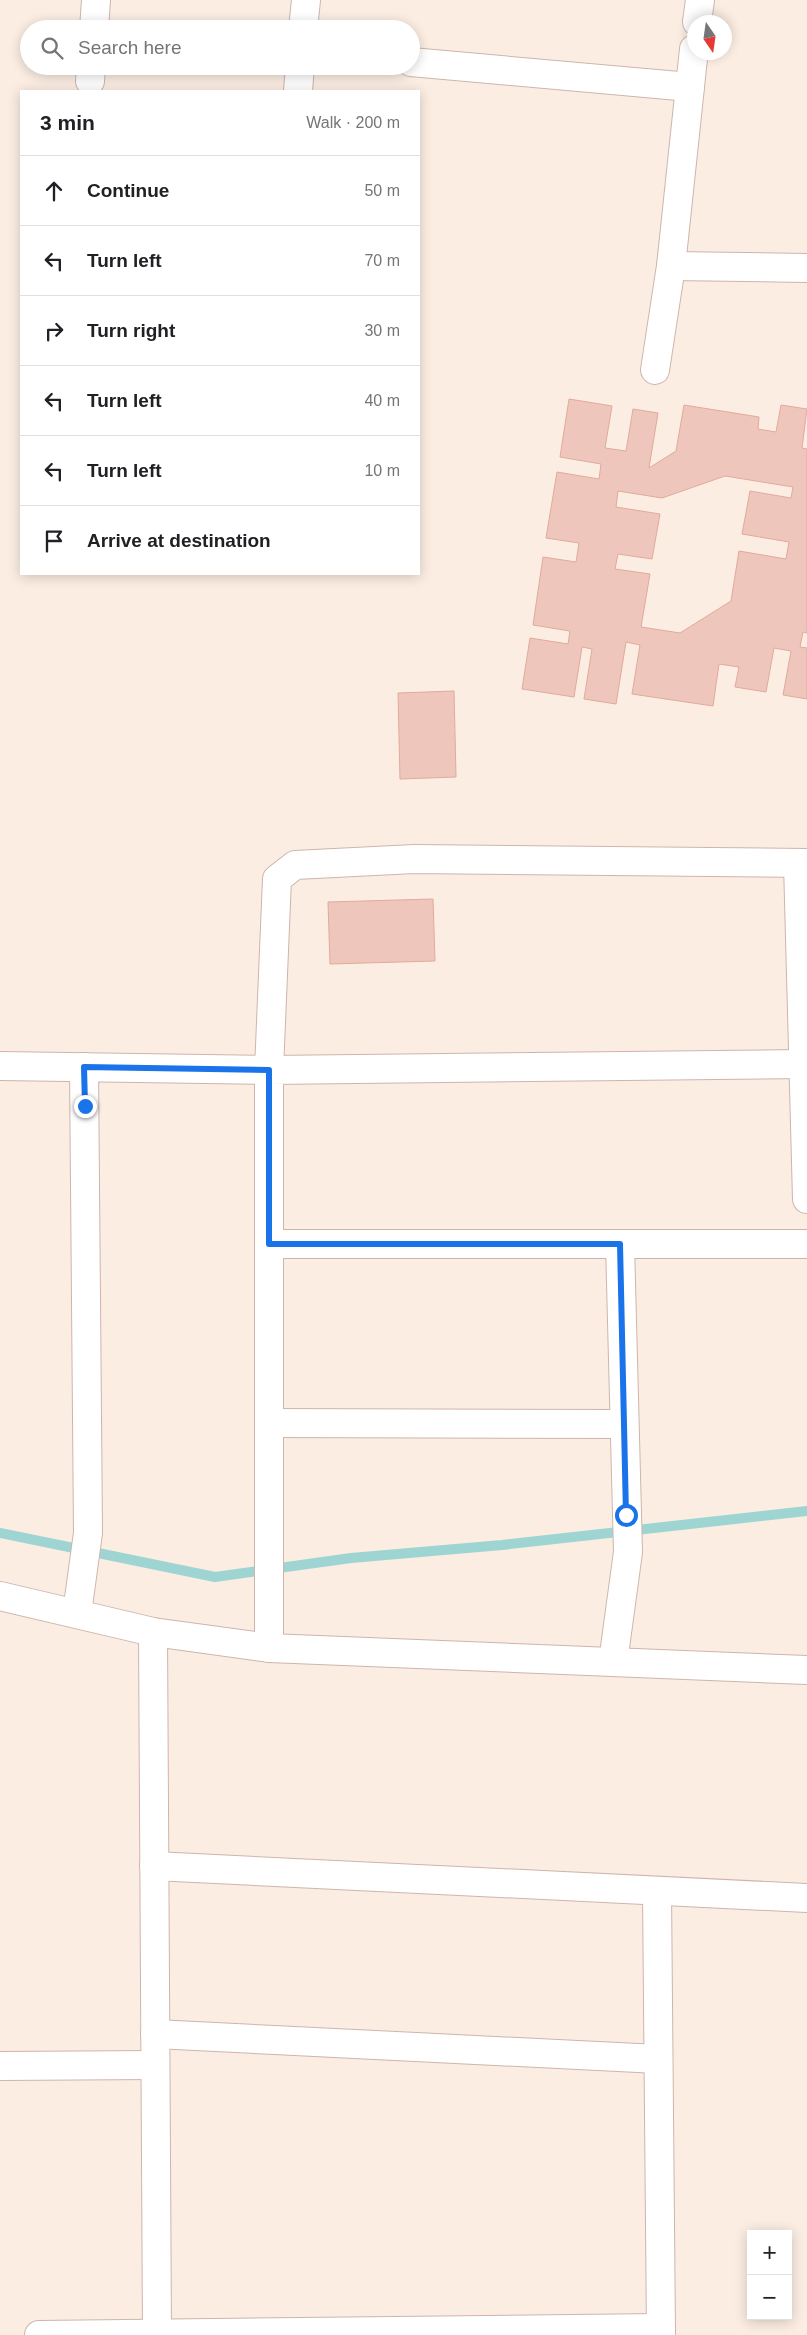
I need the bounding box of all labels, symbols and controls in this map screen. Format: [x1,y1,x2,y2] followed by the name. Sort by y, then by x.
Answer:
[687,15,732,60] north arrow
[20,20,420,75] search box
[38,34,66,62] icon: search
[78,37,182,58] text: Search here
[40,111,95,134] text: 3 min
[306,114,400,131] text: Walk · 200 m
[40,177,68,205] icon: ahead
[87,180,169,201] text: Continue
[364,182,400,199] text: 50 m
[40,247,68,275] icon: left
[87,250,162,271] text: Turn left
[364,252,400,269] text: 70 m
[40,317,68,345] icon: right
[87,320,175,341] text: Turn right
[364,322,400,339] text: 30 m
[40,387,68,415] icon: left
[87,390,162,411] text: Turn left
[364,392,400,409] text: 40 m
[40,457,68,485] icon: left
[87,460,162,481] text: Turn left
[364,462,400,479] text: 10 m
[40,527,68,555] icon: arrive
[87,530,271,551] text: Arrive at destination
[74,1095,97,1118] route end
[615,1504,638,1527] route start
[747,2230,792,2320] map controls
[747,2230,792,2275] button: +
[747,2275,792,2320] button: −

